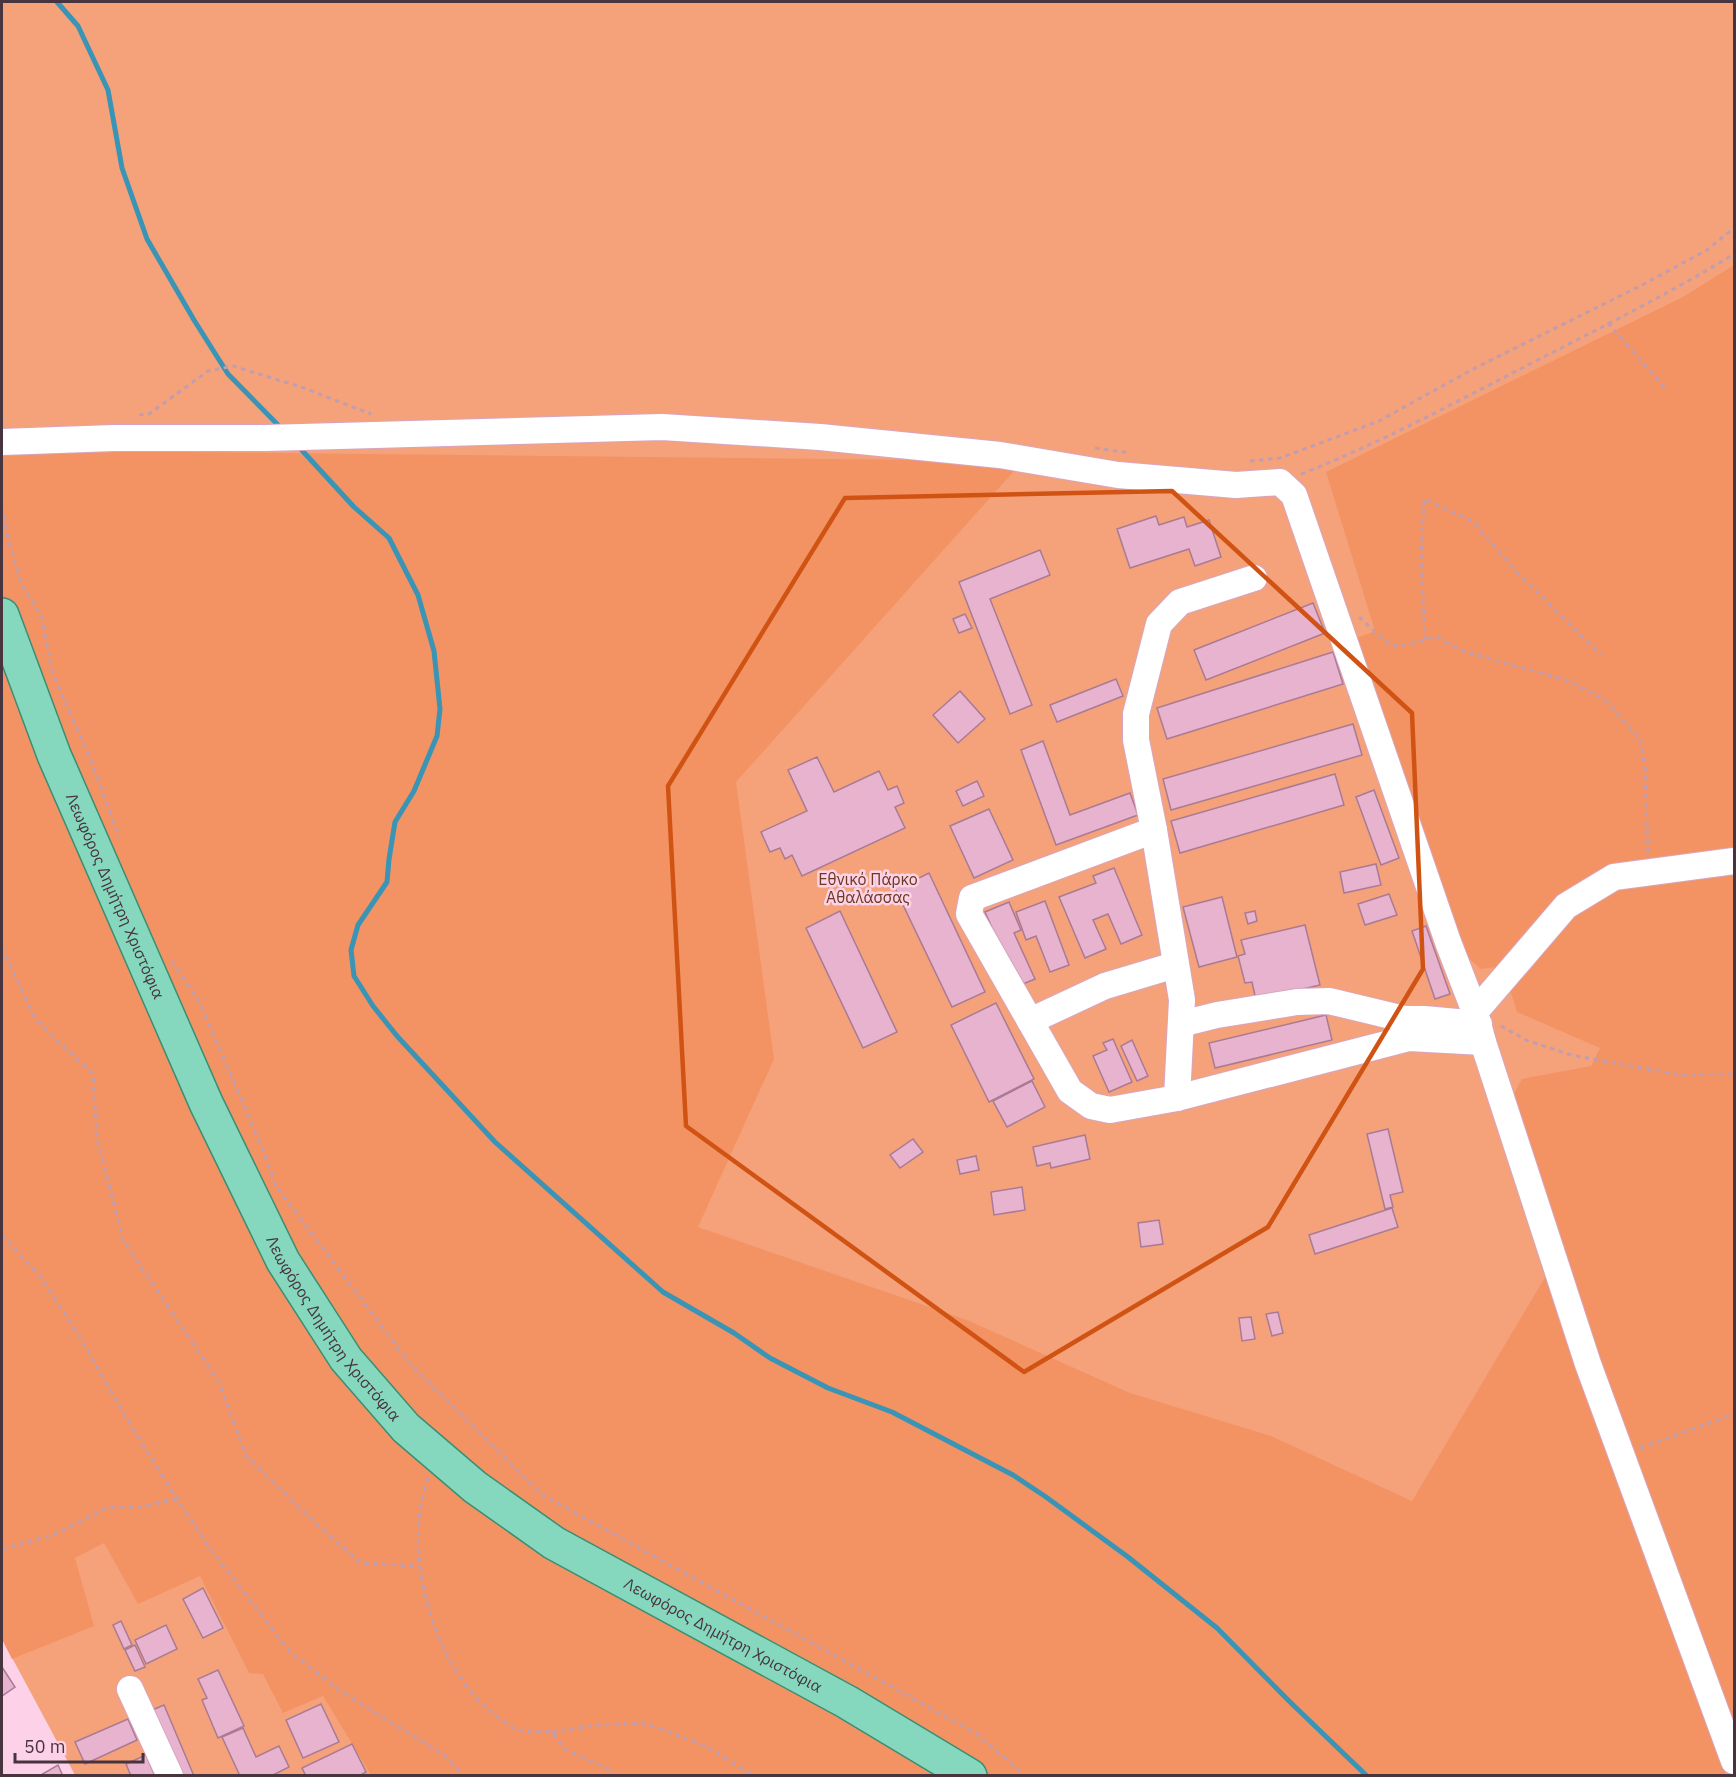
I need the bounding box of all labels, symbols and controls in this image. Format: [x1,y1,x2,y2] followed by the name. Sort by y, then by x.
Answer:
[62,790,169,1002] street label: Λεωφόρος Δημήτρη Χριστόφια
[818,869,918,907] park label: Εθνικό Πάρκο Αθαλάσσας
[262,1232,405,1425] street label: Λεωφόρος Δημήτρη Χριστόφια
[621,1573,826,1697] street label: Λεωφόρος Δημήτρη Χριστόφια
[15,1726,142,1764] scale bar
[24,1735,66,1758] text: 50 m

